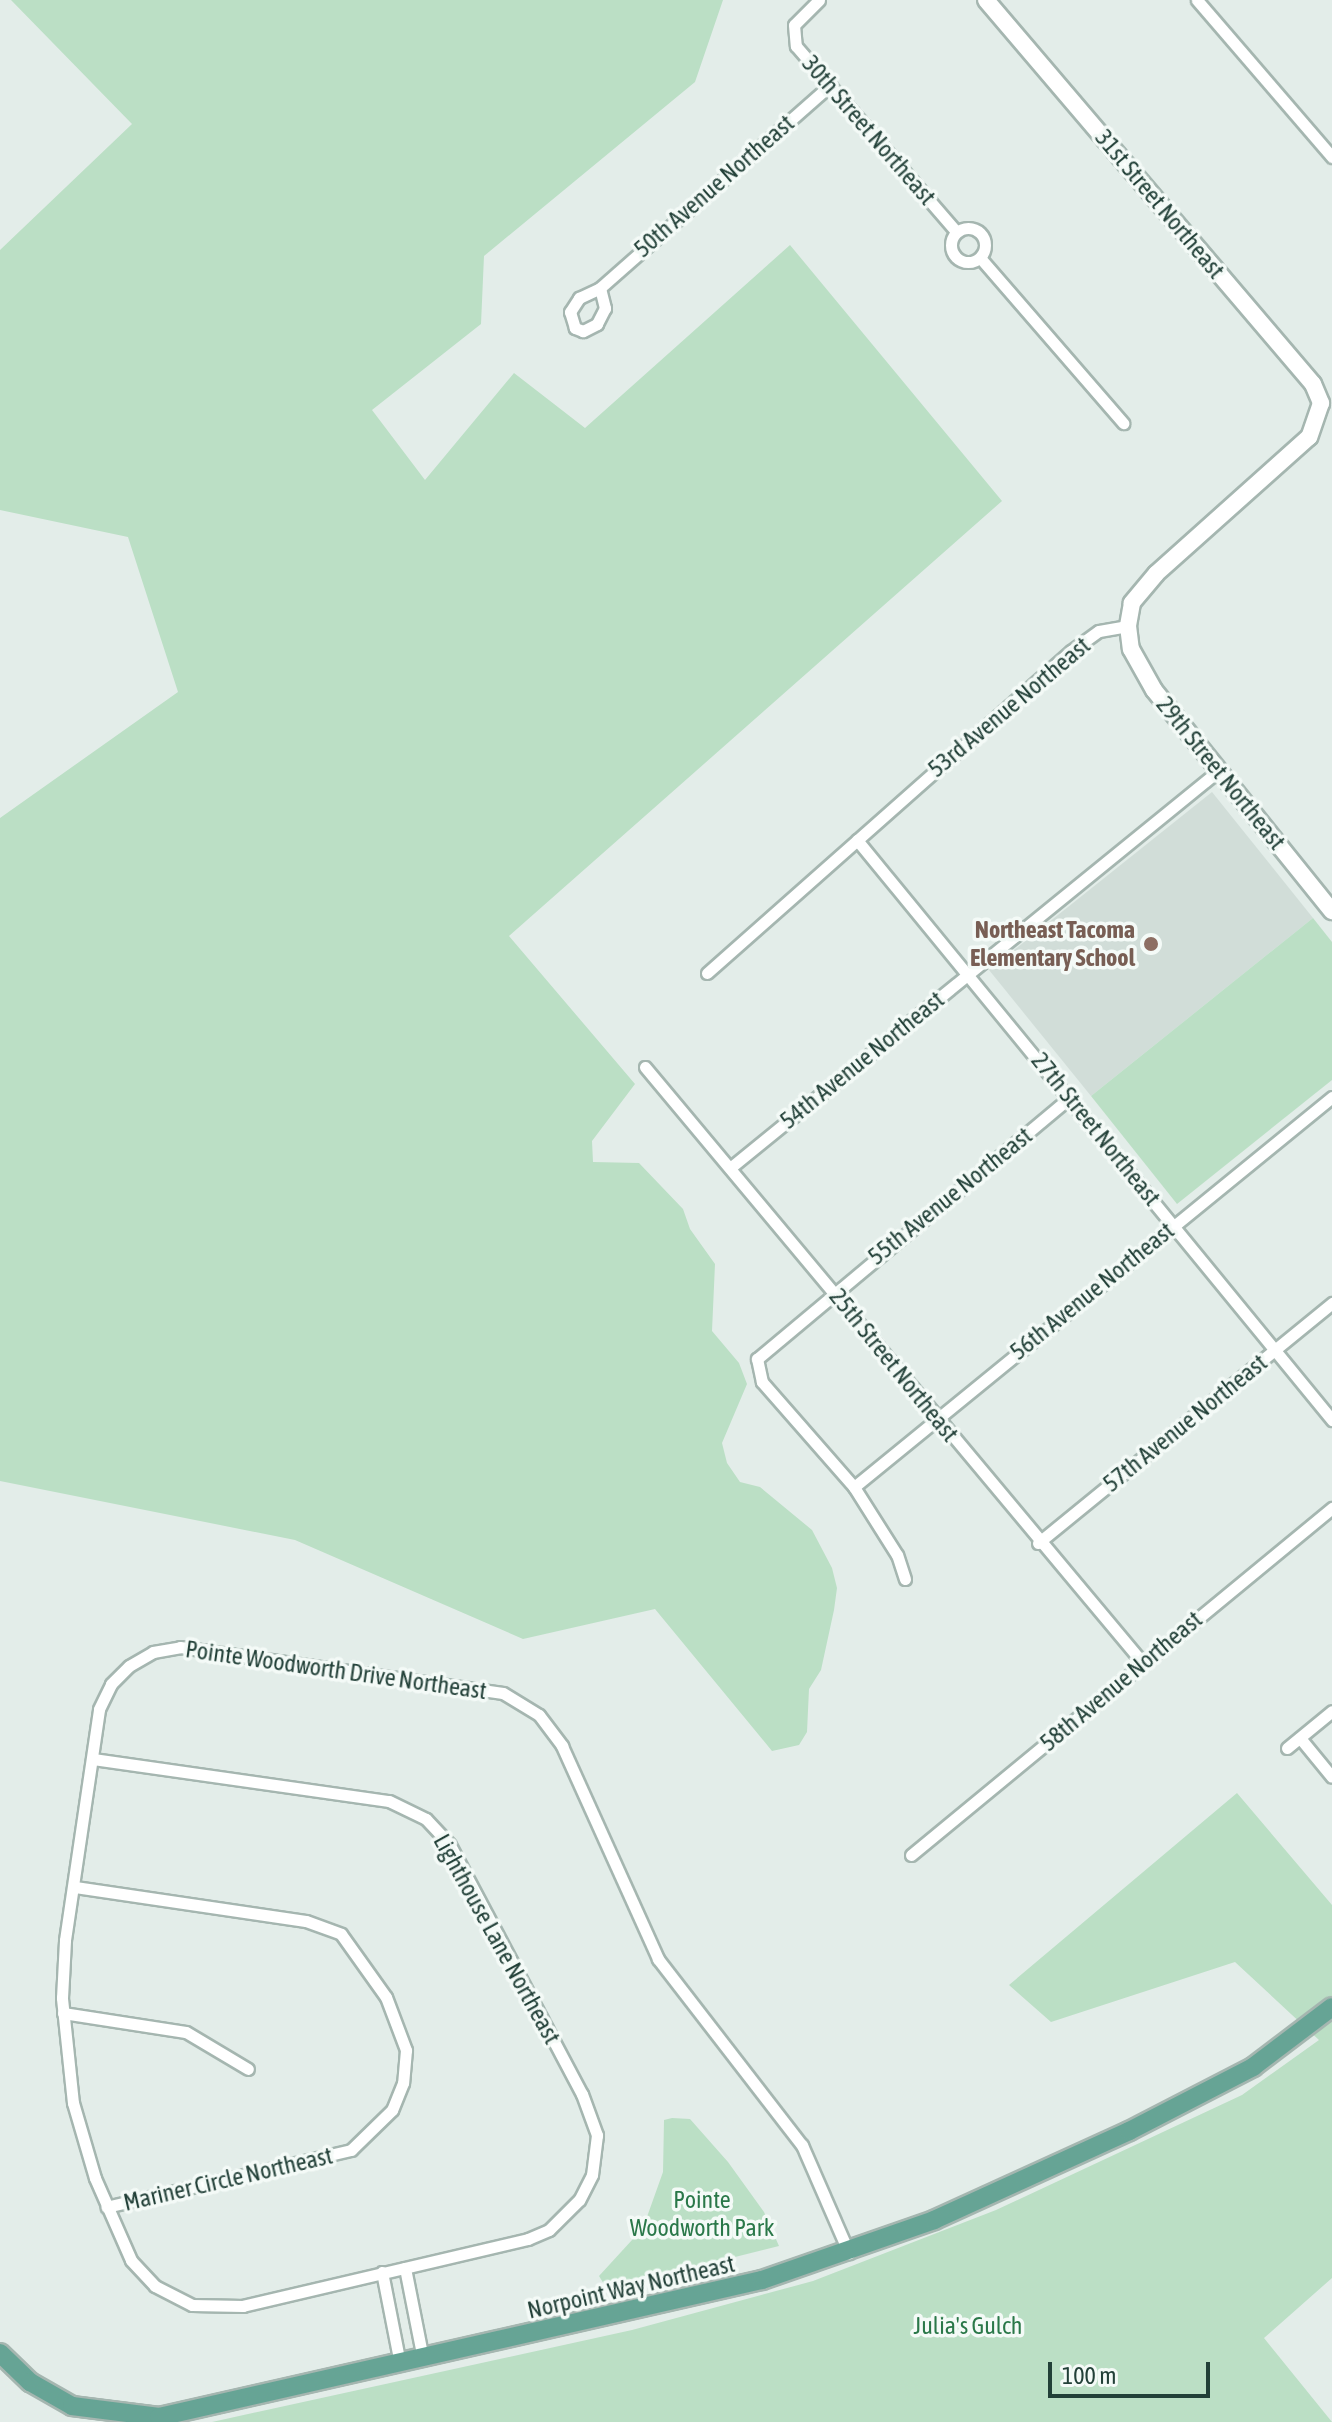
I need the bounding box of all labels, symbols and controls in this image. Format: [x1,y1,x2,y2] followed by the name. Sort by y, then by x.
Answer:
[796,49,942,211] street label: 30th Street Northeast
[628,109,800,263] street label: 50th Avenue Northeast
[1089,124,1231,284] street label: 31st Street Northeast
[922,631,1096,783] street label: 53rd Avenue Northeast
[1150,691,1292,855] street label: 29th Street Northeast
[970,916,1135,972] place label: Northeast Tacoma Elementary School
[1142,935,1160,953] marker: Northeast Tacoma Elementary School
[774,985,950,1135] street label: 54th Avenue Northeast
[1025,1047,1167,1211] street label: 27th Street Northeast
[862,1121,1038,1271] street label: 55th Avenue Northeast
[1004,1216,1180,1366] street label: 56th Avenue Northeast
[823,1283,965,1447] street label: 25th Street Northeast
[1097,1348,1273,1498] street label: 57th Avenue Northeast
[1034,1605,1208,1757] street label: 58th Avenue Northeast
[184,1635,488,1705] street label: Pointe Woodworth Drive Northeast
[427,1829,567,2049] street label: Lighthouse Lane Northeast
[121,2141,335,2217] street label: Mariner Circle Northeast
[630,2186,774,2242] park label: Pointe Woodworth Park
[525,2249,737,2325] street label: Norpoint Way Northeast
[914,2312,1022,2340] park label: Julia's Gulch
[1052,2346,1214,2396] scale bar
[1062,2362,1116,2389] text: 100 m

